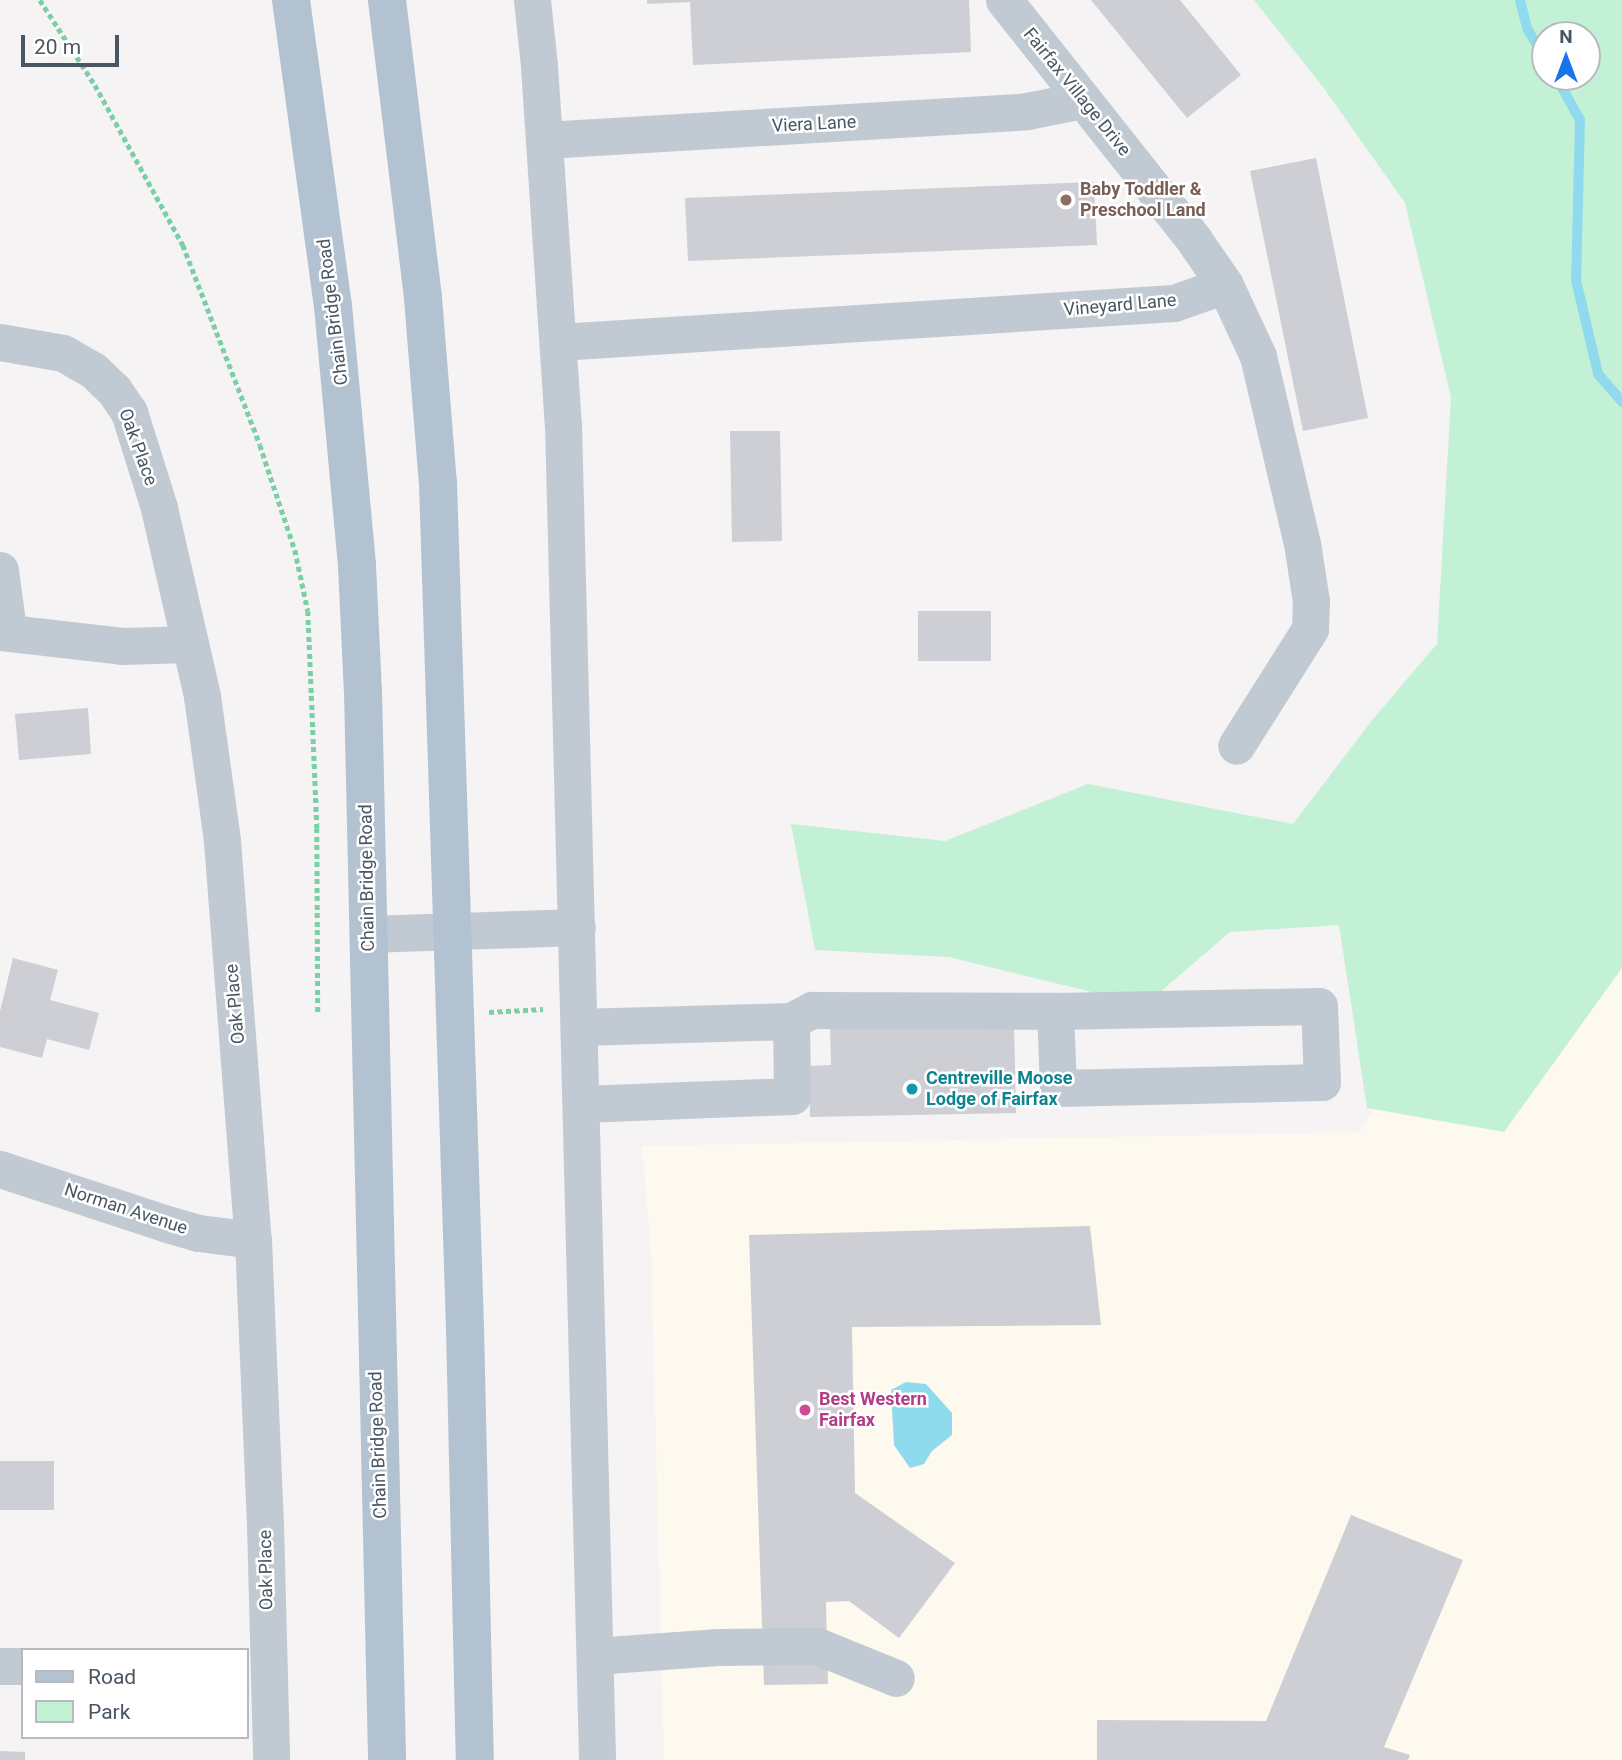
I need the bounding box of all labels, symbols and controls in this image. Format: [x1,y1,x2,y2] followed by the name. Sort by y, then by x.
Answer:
[24,21,122,65] scale bar
[1531,21,1601,91] north arrow
[1019,24,1135,160] street label: Fairfax Village Drive
[1559,25,1573,48] text: N
[34,35,81,59] text: 20 m
[771,111,857,137] street label: Viera Lane
[1080,179,1206,222] place label: Baby Toddler & Preschool Land
[1058,192,1074,208] marker: Baby Toddler & Preschool Land
[313,238,353,386] street label: Chain Bridge Road
[1063,289,1177,321] street label: Vineyard Lane
[114,406,162,488] street label: Oak Place
[355,804,379,952] street label: Chain Bridge Road
[221,963,249,1045] street label: Oak Place
[926,1068,1072,1110] place label: Centreville Moose Lodge of Fairfax
[904,1081,920,1097] marker: Centreville Moose Lodge of Fairfax
[62,1179,190,1239] street label: Norman Avenue
[365,1371,391,1519] street label: Chain Bridge Road
[819,1389,927,1432] place label: Best Western Fairfax
[797,1402,813,1418] marker: Best Western Fairfax
[255,1530,277,1610] street label: Oak Place
[21,1648,248,1739] legend
[88,1665,136,1689] text: Road
[88,1700,130,1724] text: Park

